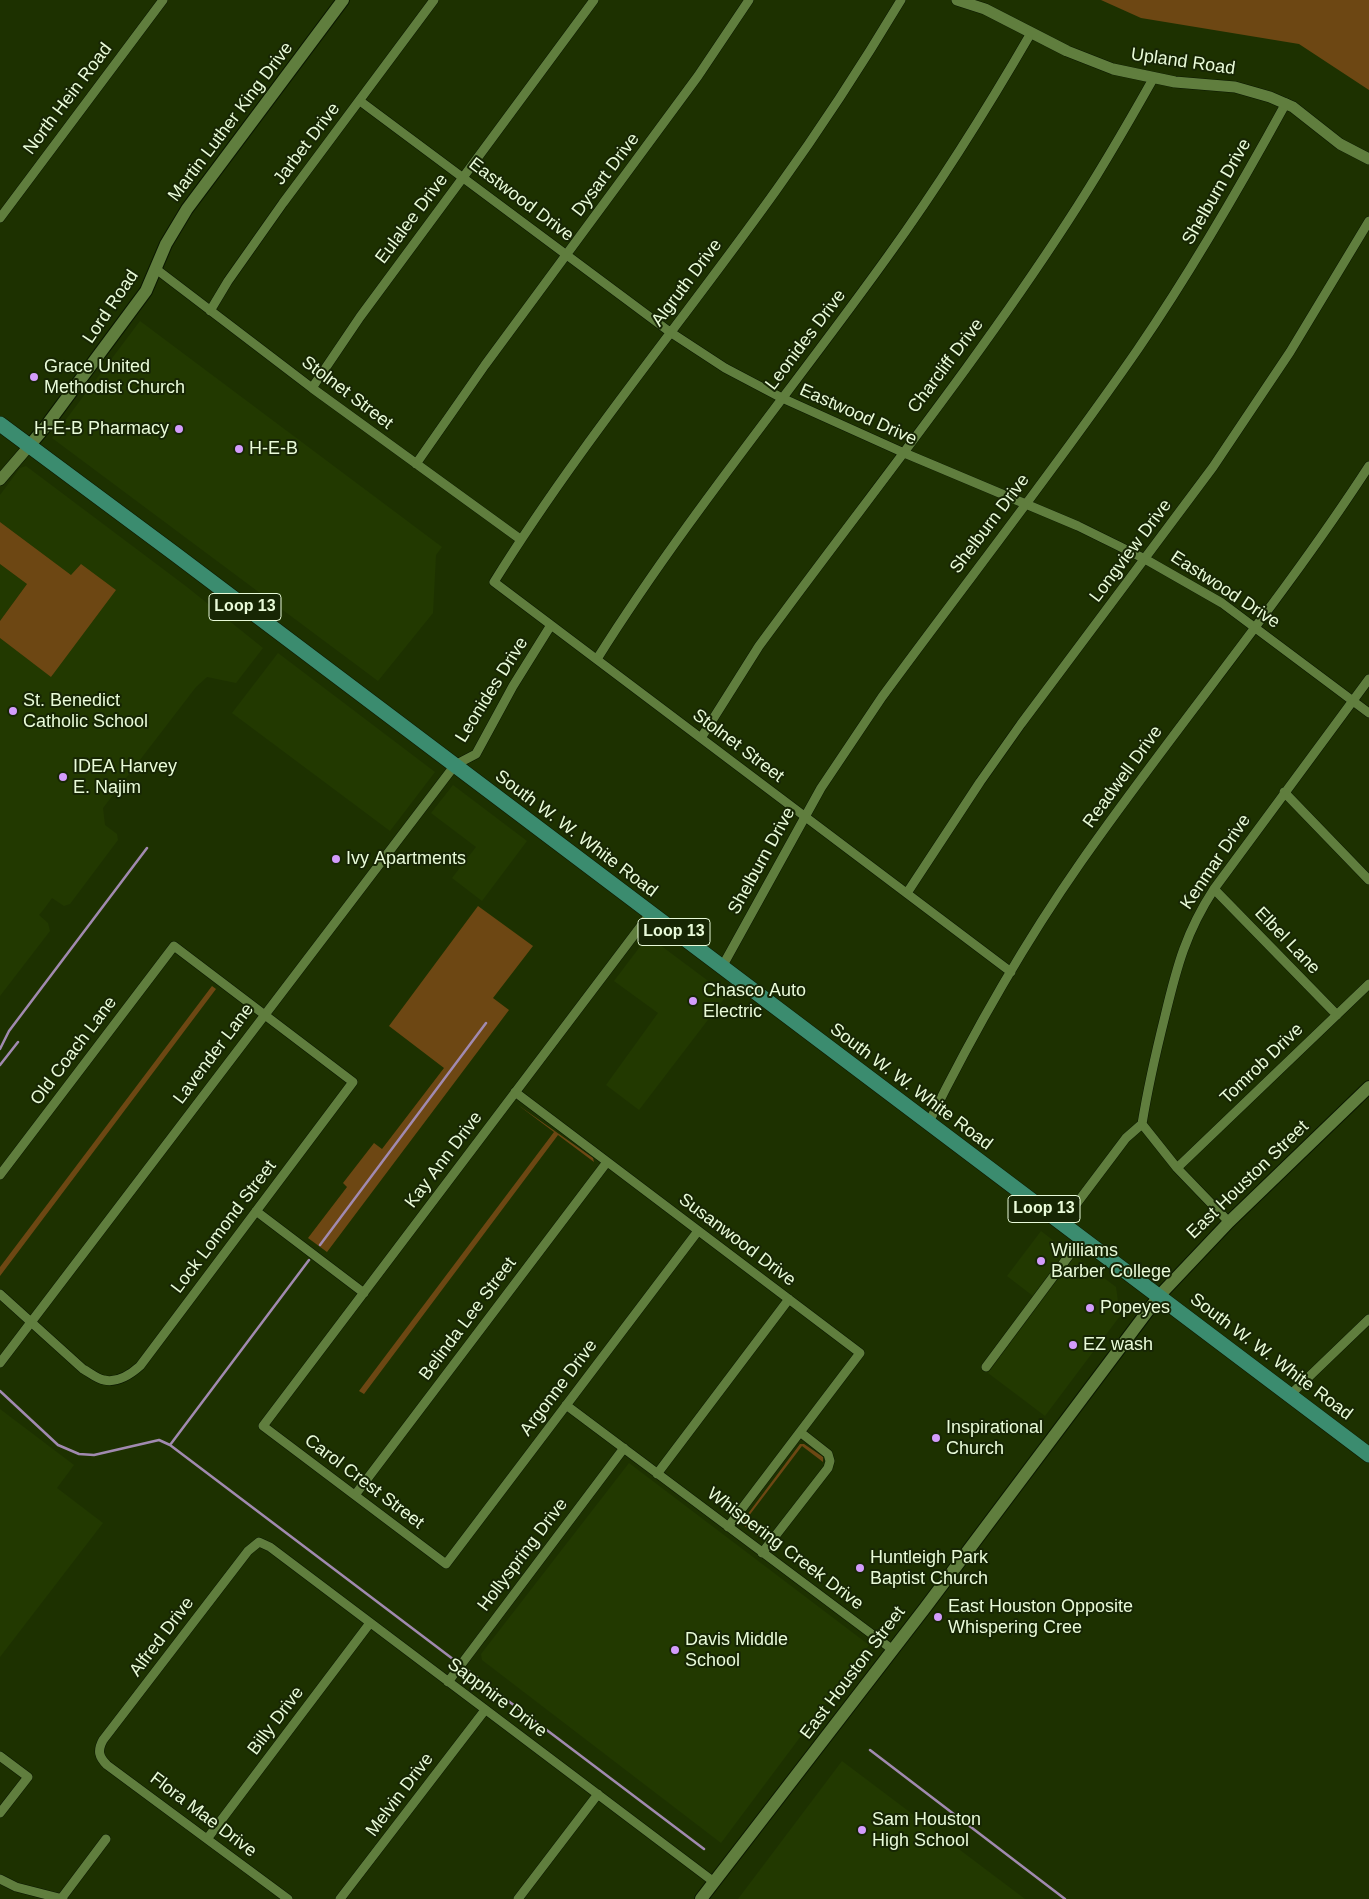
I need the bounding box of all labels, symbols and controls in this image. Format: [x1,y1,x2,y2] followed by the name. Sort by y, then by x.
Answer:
[164,38,298,206] street label: Martin Luther King Drive
[19,39,117,159] street label: North Hein Road
[1129,44,1237,80] street label: Upland Road
[269,99,345,189] street label: Jarbet Drive
[568,129,644,221] street label: Dysart Drive
[1178,135,1256,249] street label: Shelburn Drive
[464,153,578,247] street label: Eastwood Drive
[371,170,453,268] street label: Eulalee Drive
[647,235,727,331] street label: Algruth Drive
[79,266,143,348] street label: Lord Road
[761,286,851,394] street label: Leonides Drive
[903,314,989,418] street label: Charcliff Drive
[297,352,397,434] street label: Stolnet Street
[44,356,185,398] place label: Grace United Methodist Church
[28,371,40,383] marker: Grace United Methodist Church
[796,379,920,451] street label: Eastwood Drive
[34,418,169,440] place label: H-E-B Pharmacy
[173,423,185,435] marker: H-E-B Pharmacy
[249,438,298,460] place label: H-E-B
[233,443,245,455] marker: H-E-B
[946,470,1034,578] street label: Shelburn Drive
[1085,495,1177,607] street label: Longview Drive
[1166,547,1284,633] street label: Eastwood Drive
[209,594,281,620] road number: Loop 13
[451,633,533,747] street label: Leonides Drive
[23,690,148,732] place label: St. Benedict Catholic School
[7,705,19,717] marker: St. Benedict Catholic School
[688,705,788,787] street label: Stolnet Street
[1079,722,1167,832] street label: Readwell Drive
[73,756,177,799] place label: IDEA Harvey E. Najim
[490,766,662,902] street label: South W. W. White Road
[57,771,69,783] marker: IDEA Harvey E. Najim
[724,804,800,918] street label: Shelburn Drive
[1176,810,1256,914] street label: Kenmar Drive
[346,848,466,870] place label: Ivy Apartments
[330,853,342,865] marker: Ivy Apartments
[1250,903,1324,979] street label: Elbel Lane
[638,919,710,946] road number: Loop 13
[703,980,806,1022] place label: Chasco Auto Electric
[26,993,122,1109] street label: Old Coach Lane
[687,995,699,1007] marker: Chasco Auto Electric
[169,1000,259,1108] street label: Lavender Lane
[825,1019,997,1155] street label: South W. W. White Road
[1216,1019,1308,1109] street label: Tomrob Drive
[401,1108,487,1212] street label: Kay Ann Drive
[1183,1116,1313,1244] street label: East Houston Street
[167,1156,281,1298] street label: Lock Lomond Street
[674,1189,800,1291] street label: Susanwood Drive
[1008,1196,1080,1222] road number: Loop 13
[1051,1240,1171,1282] place label: Williams Barber College
[415,1253,521,1385] street label: Belinda Lee Street
[1035,1255,1047,1267] marker: Williams Barber College
[1185,1289,1357,1425] street label: South W. W. White Road
[1100,1297,1170,1319] place label: Popeyes
[1084,1302,1096,1314] marker: Popeyes
[1083,1334,1153,1356] place label: EZ wash
[516,1336,602,1440] street label: Argonne Drive
[1067,1339,1079,1351] marker: EZ wash
[946,1417,1043,1460] place label: Inspirational Church
[300,1430,428,1534] street label: Carol Crest Street
[930,1432,942,1444] marker: Inspirational Church
[703,1483,867,1615] street label: Whispering Creek Drive
[473,1494,573,1616] street label: Hollyspring Drive
[870,1547,988,1590] place label: Huntleigh Park Baptist Church
[854,1562,866,1574] marker: Huntleigh Park Baptist Church
[125,1593,199,1681] street label: Alfred Drive
[948,1596,1133,1638] place label: East Houston Opposite Whispering Cree
[796,1602,910,1744] street label: East Houston Street
[932,1611,944,1623] marker: East Houston Opposite Whispering Cree
[685,1629,788,1672] place label: Davis Middle School
[669,1644,681,1656] marker: Davis Middle School
[443,1654,551,1742] street label: Sapphire Drive
[243,1683,309,1759] street label: Billy Drive
[362,1749,438,1841] street label: Melvin Drive
[145,1768,261,1862] street label: Flora Mae Drive
[872,1809,981,1852] place label: Sam Houston High School
[856,1824,868,1836] marker: Sam Houston High School

